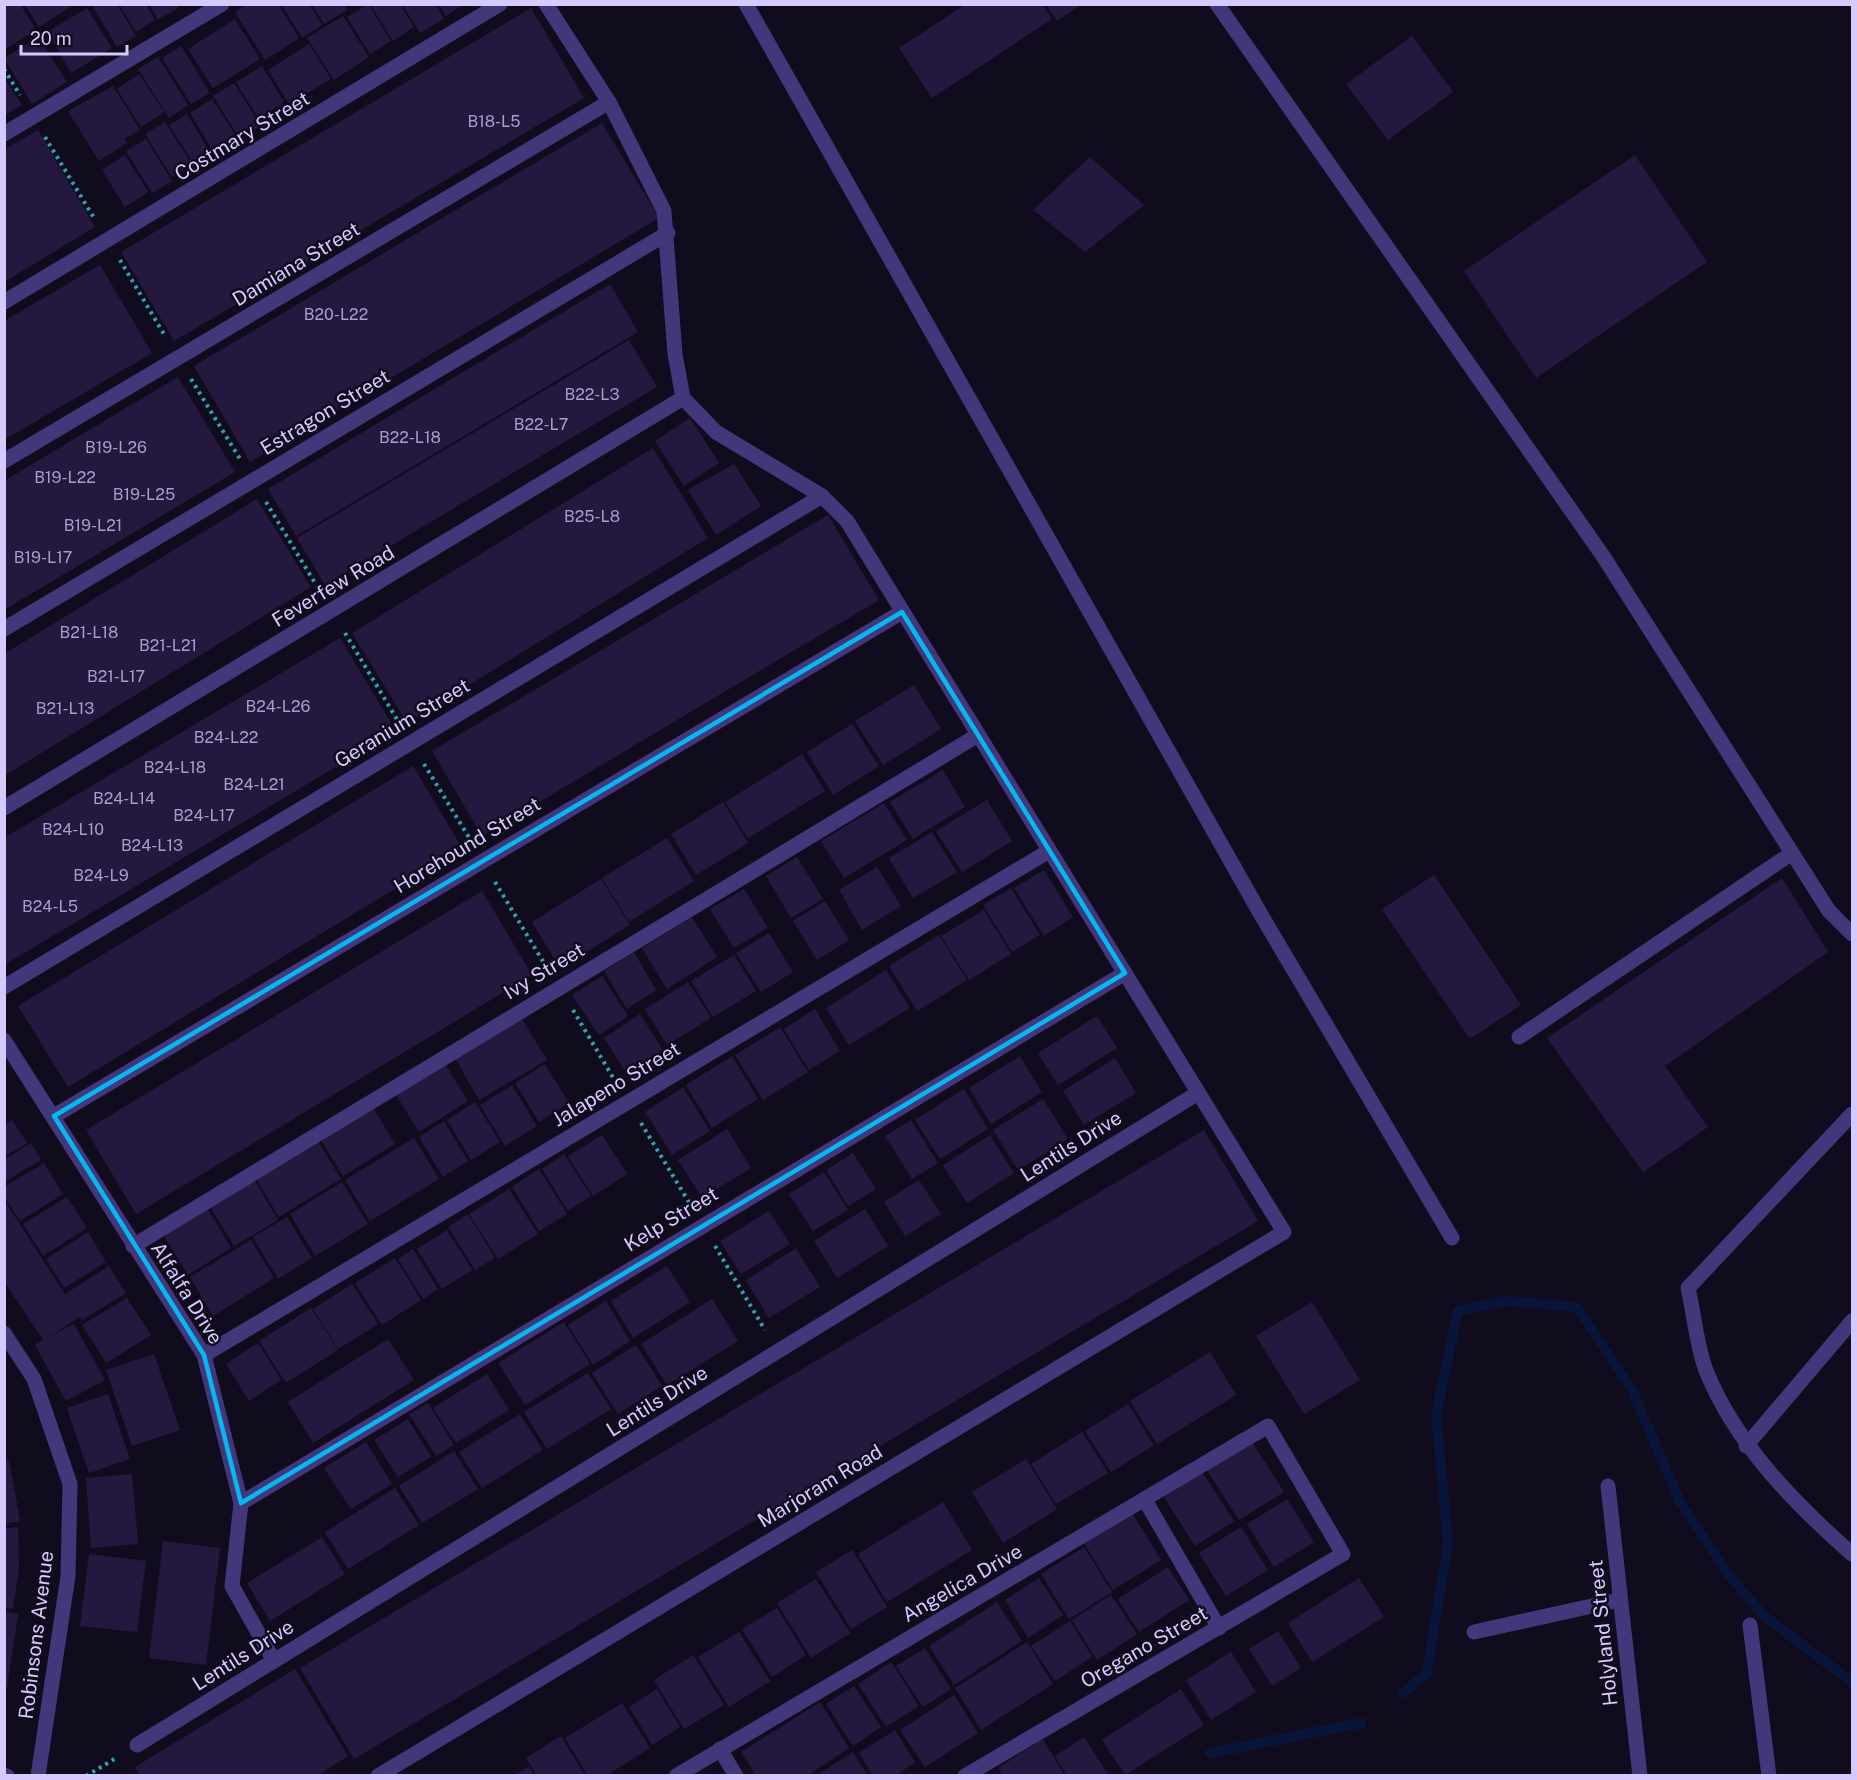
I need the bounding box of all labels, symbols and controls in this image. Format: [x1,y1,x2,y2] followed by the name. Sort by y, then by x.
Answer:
[21,18,128,56] scale bar
[30,28,72,49] text: 20 m
[170,86,314,186] street label: Costmary Street
[467,112,521,131] house number: B18-L5
[228,217,364,311] street label: Damiana Street
[304,305,368,324] house number: B20-L22
[256,364,394,460] street label: Estragon Street
[564,385,620,404] house number: B22-L3
[514,415,568,434] house number: B22-L7
[379,428,441,447] house number: B22-L18
[85,438,147,457] house number: B19-L26
[34,468,96,487] house number: B19-L22
[113,485,175,504] house number: B19-L25
[564,507,620,526] house number: B25-L8
[64,516,122,535] house number: B19-L21
[267,540,399,632] street label: Feverfew Road
[14,548,72,567] house number: B19-L17
[60,623,118,642] house number: B21-L18
[139,636,197,655] house number: B21-L21
[87,667,145,686] house number: B21-L17
[330,673,474,773] street label: Geranium Street
[245,697,311,716] house number: B24-L26
[36,699,94,718] house number: B21-L13
[194,728,258,747] house number: B24-L22
[144,758,206,777] house number: B24-L18
[223,775,285,794] house number: B24-L21
[93,789,155,808] house number: B24-L14
[389,792,545,898] street label: Horehound Street
[173,806,235,825] house number: B24-L17
[42,820,104,839] house number: B24-L10
[121,836,183,855] house number: B24-L13
[73,866,129,885] house number: B24-L9
[22,897,78,916] house number: B24-L5
[499,938,589,1004] street label: Ivy Street
[548,1036,684,1132] street label: Jalapeno Street
[1016,1105,1126,1187] street label: Lentils Drive
[620,1182,722,1256] street label: Kelp Street
[146,1237,228,1349] street label: Alfalfa Drive
[602,1360,712,1442] street label: Lentils Drive
[753,1439,887,1533] street label: Marjoram Road
[898,1539,1026,1627] street label: Angelica Drive
[14,1549,58,1721] street label: Robinsons Avenue
[1583,1559,1623,1707] street label: Holyland Street
[1076,1601,1212,1693] street label: Oregano Street
[188,1614,298,1696] street label: Lentils Drive

